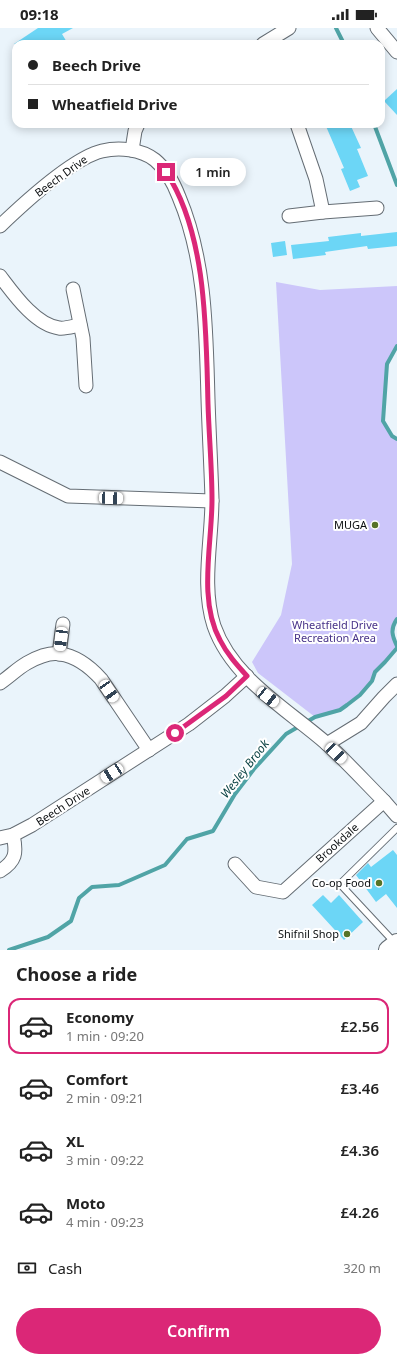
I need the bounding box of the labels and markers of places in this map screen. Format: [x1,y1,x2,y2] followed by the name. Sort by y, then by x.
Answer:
[334,517,368,532] place label: MUGA
[370,520,380,530] marker: MUGA
[312,875,371,890] place label: Co-op Food
[374,878,384,888] marker: Co-op Food
[278,926,339,941] place label: Shifnil Shop
[342,929,352,939] marker: Shifnil Shop

